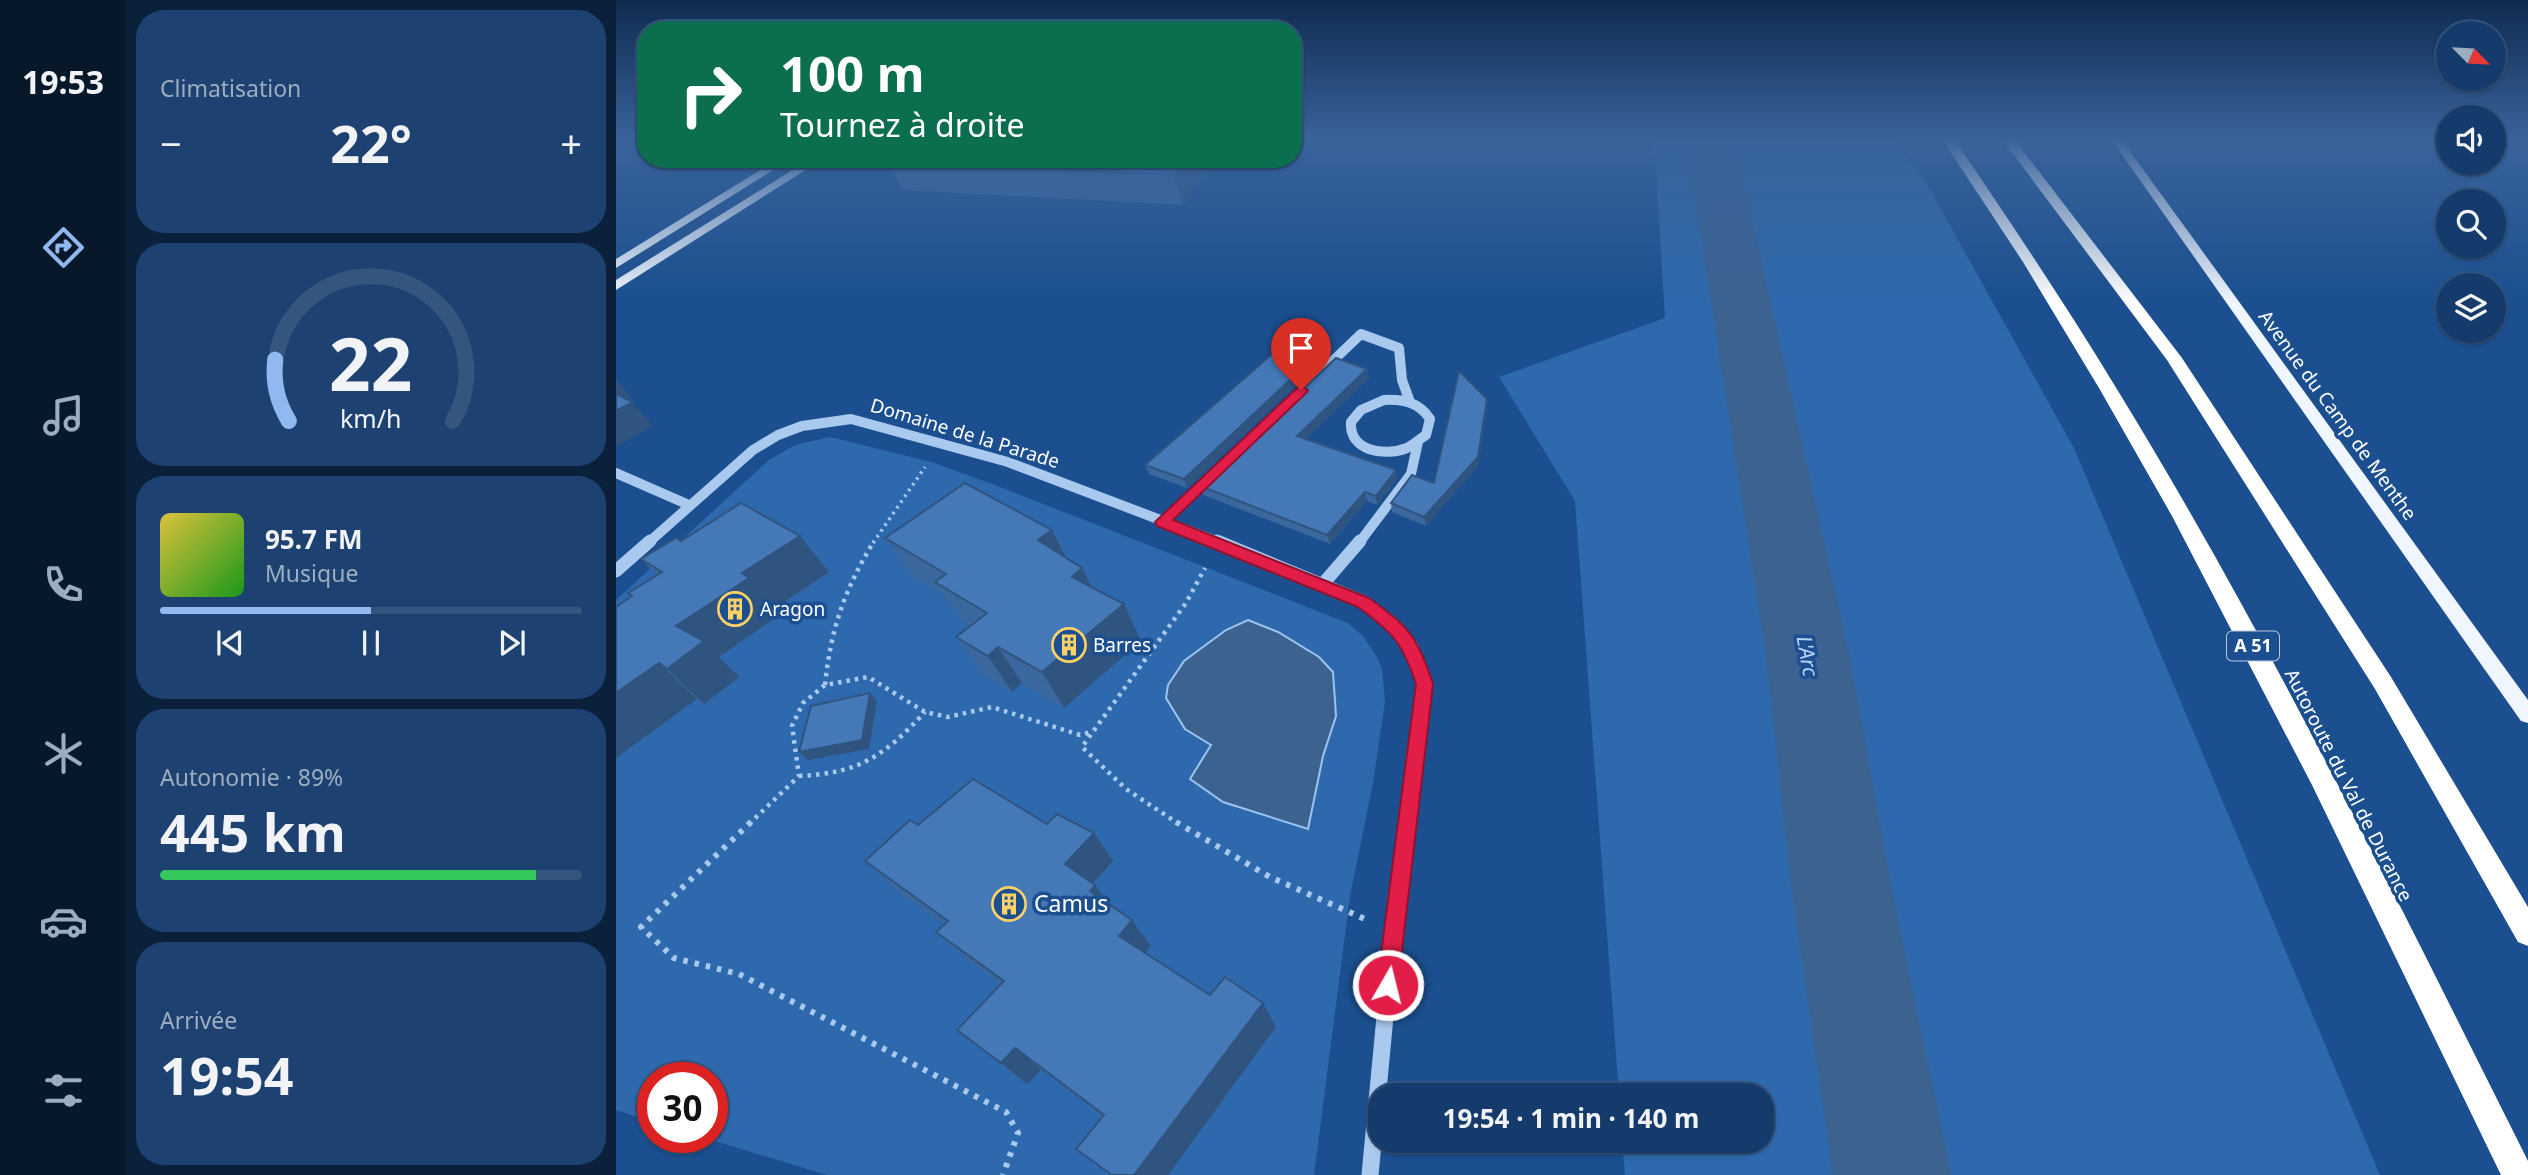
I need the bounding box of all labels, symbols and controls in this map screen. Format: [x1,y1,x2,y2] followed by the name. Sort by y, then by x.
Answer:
[2436,21,2506,91] north arrow
[2436,21,2506,343] map controls
[780,40,925,106] text: 100 m
[665,49,756,140] icon: right
[22,60,104,103] text: 19:53
[160,72,301,104] text: Climatisation
[780,103,1025,146] text: Tournez à droite
[2436,105,2506,175] button: sound
[330,107,412,178] text: 22°
[160,117,182,169] text: −
[560,117,582,169] text: +
[2436,189,2506,259] button: search
[39,223,88,272] icon: directions
[2436,273,2506,343] button: layers
[2253,305,2423,525] street label: Avenue du Camp de Menthe
[329,313,413,412] text: 22
[1271,318,1331,390] pin
[1282,329,1320,367] icon: arrive
[39,391,88,440] icon: music
[867,392,1063,474] street label: Domaine de la Parade
[340,400,402,434] text: km/h
[265,521,362,557] text: 95.7 FM
[265,557,358,589] text: Musique
[39,560,88,609] icon: phone
[716,590,754,628] building icon: Aragon
[760,596,825,622] place label: Aragon
[211,624,249,662] icon: previous
[352,624,390,662] icon: pause
[493,624,531,662] icon: next
[1050,626,1088,664] building icon: Barres
[1093,632,1151,658] place label: Barres
[2227,632,2279,660] road number: A 51
[1791,633,1825,679] water label: L'Arc
[2279,664,2419,906] street label: Autoroute du Val de Durance
[39,729,88,778] icon: climate
[160,761,343,793] text: Autonomie · 89%
[160,796,346,867] text: 445 km
[990,885,1028,923] building icon: Camus
[1034,887,1108,919] place label: Camus
[39,897,88,946] icon: car
[1351,948,1425,1022] position arrow
[160,1004,237,1036] text: Arrivée
[160,1039,294,1110] text: 19:54
[637,1062,728,1153] speed limit sign: 30
[39,1066,88,1115] icon: filters
[1443,1100,1699,1136] text: 19:54 · 1 min · 140 m

